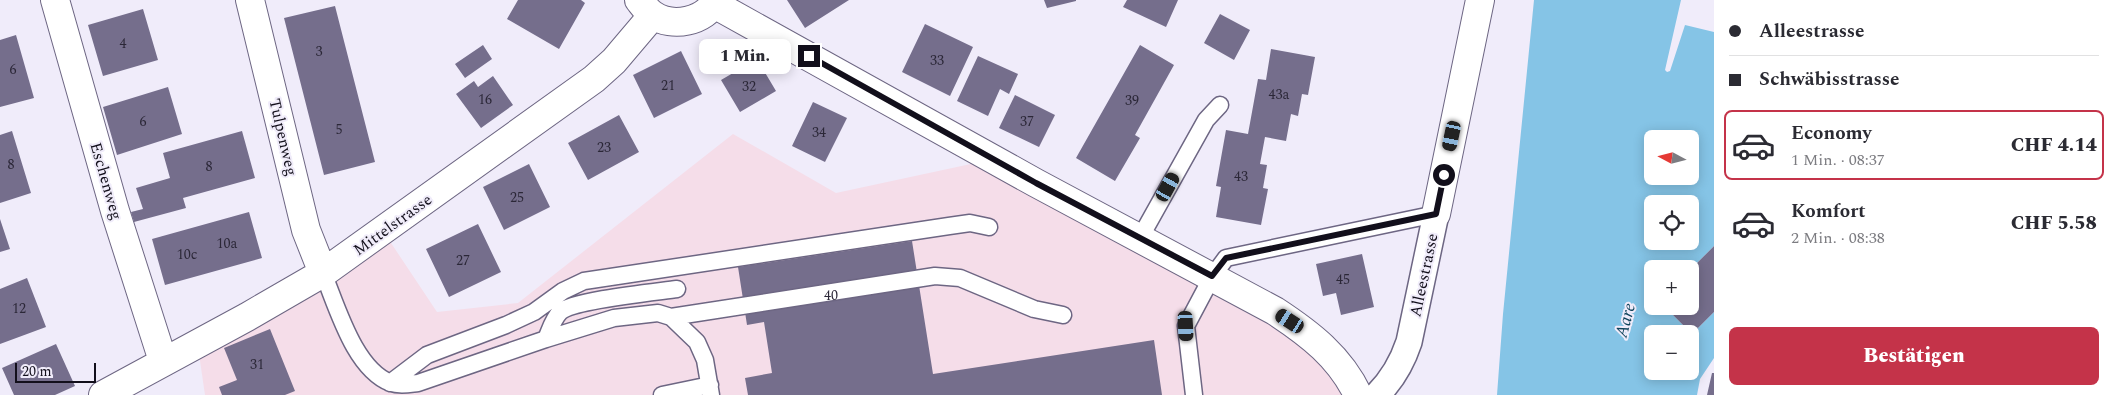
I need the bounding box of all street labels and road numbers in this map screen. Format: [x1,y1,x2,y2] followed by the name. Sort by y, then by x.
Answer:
[262,96,304,178] street label: Tulpenweg
[84,140,129,223] street label: Eschenweg
[348,188,437,262] street label: Mittelstrasse
[1403,231,1445,319] street label: Alleestrasse

